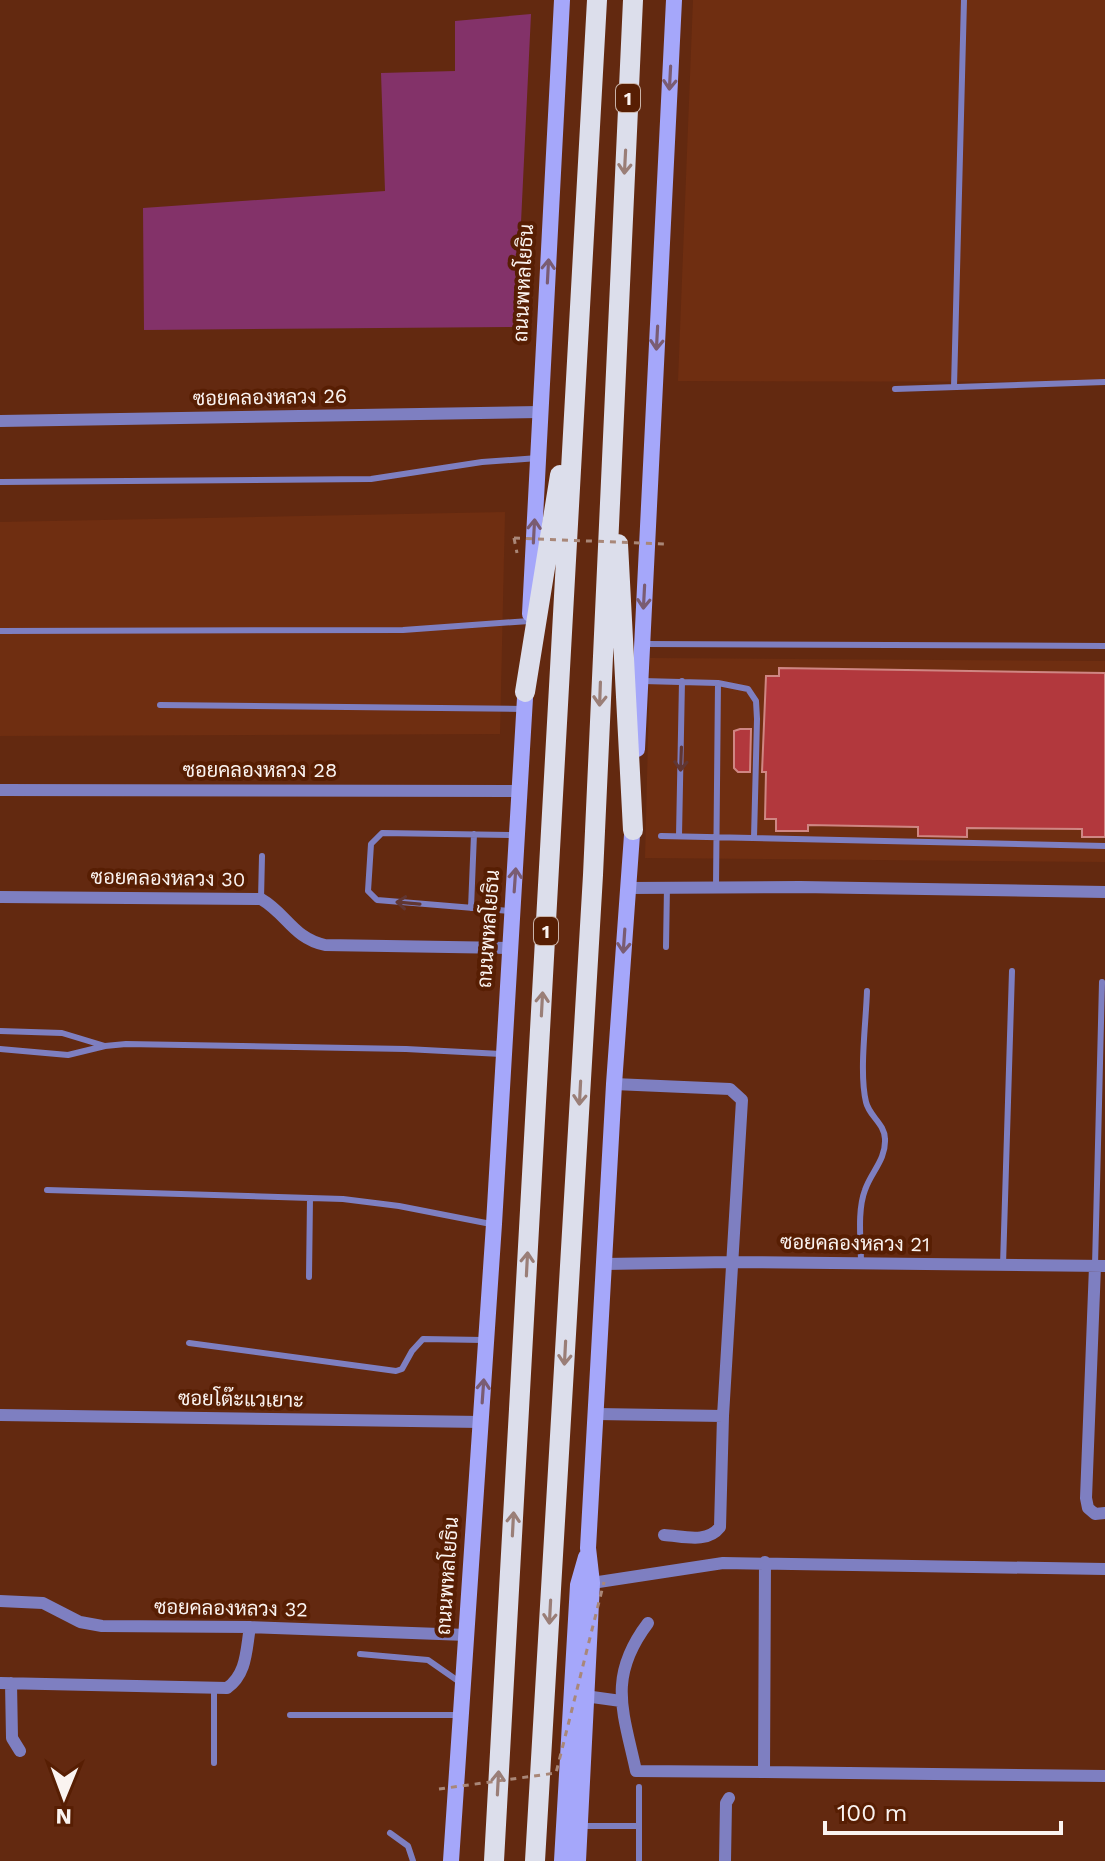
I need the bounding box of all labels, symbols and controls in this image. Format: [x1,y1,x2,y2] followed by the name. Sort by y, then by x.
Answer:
[662,64,677,91] one-way arrow
[616,84,640,112] road number: 1
[617,148,632,175] one-way arrow
[507,223,538,343] street label: ถนนพหลโยธิน
[540,258,555,285] one-way arrow
[649,324,664,351] one-way arrow
[193,384,347,410] street label: ซอยคลองหลวง 26
[527,518,542,544] one-way arrow
[636,583,651,610] one-way arrow
[593,680,608,707] one-way arrow
[673,745,688,772] one-way arrow
[183,758,337,782] street label: ซอยคลองหลวง 28
[91,865,245,891] street label: ซอยคลองหลวง 30
[508,867,523,894] one-way arrow
[471,869,504,989] street label: ถนนพหลโยธิน
[395,895,422,910] one-way arrow
[534,917,558,945] road number: 1
[616,927,631,954] one-way arrow
[534,991,549,1018] one-way arrow
[572,1079,587,1106] one-way arrow
[780,1230,930,1256] street label: ซอยคลองหลวง 21
[520,1251,535,1278] one-way arrow
[557,1339,572,1366] one-way arrow
[476,1378,491,1405] one-way arrow
[178,1385,304,1412] street label: ซอยโต๊ะแวเยาะ
[505,1511,520,1538] one-way arrow
[430,1516,463,1636] street label: ถนนพหลโยธิน
[154,1595,308,1621] street label: ซอยคลองหลวง 32
[542,1598,557,1625] one-way arrow
[24,1757,104,1837] north arrow
[491,1770,506,1797] one-way arrow
[825,1785,1061,1835] scale bar
[837,1799,907,1827] text: 100 m
[55,1804,72,1829] text: N

